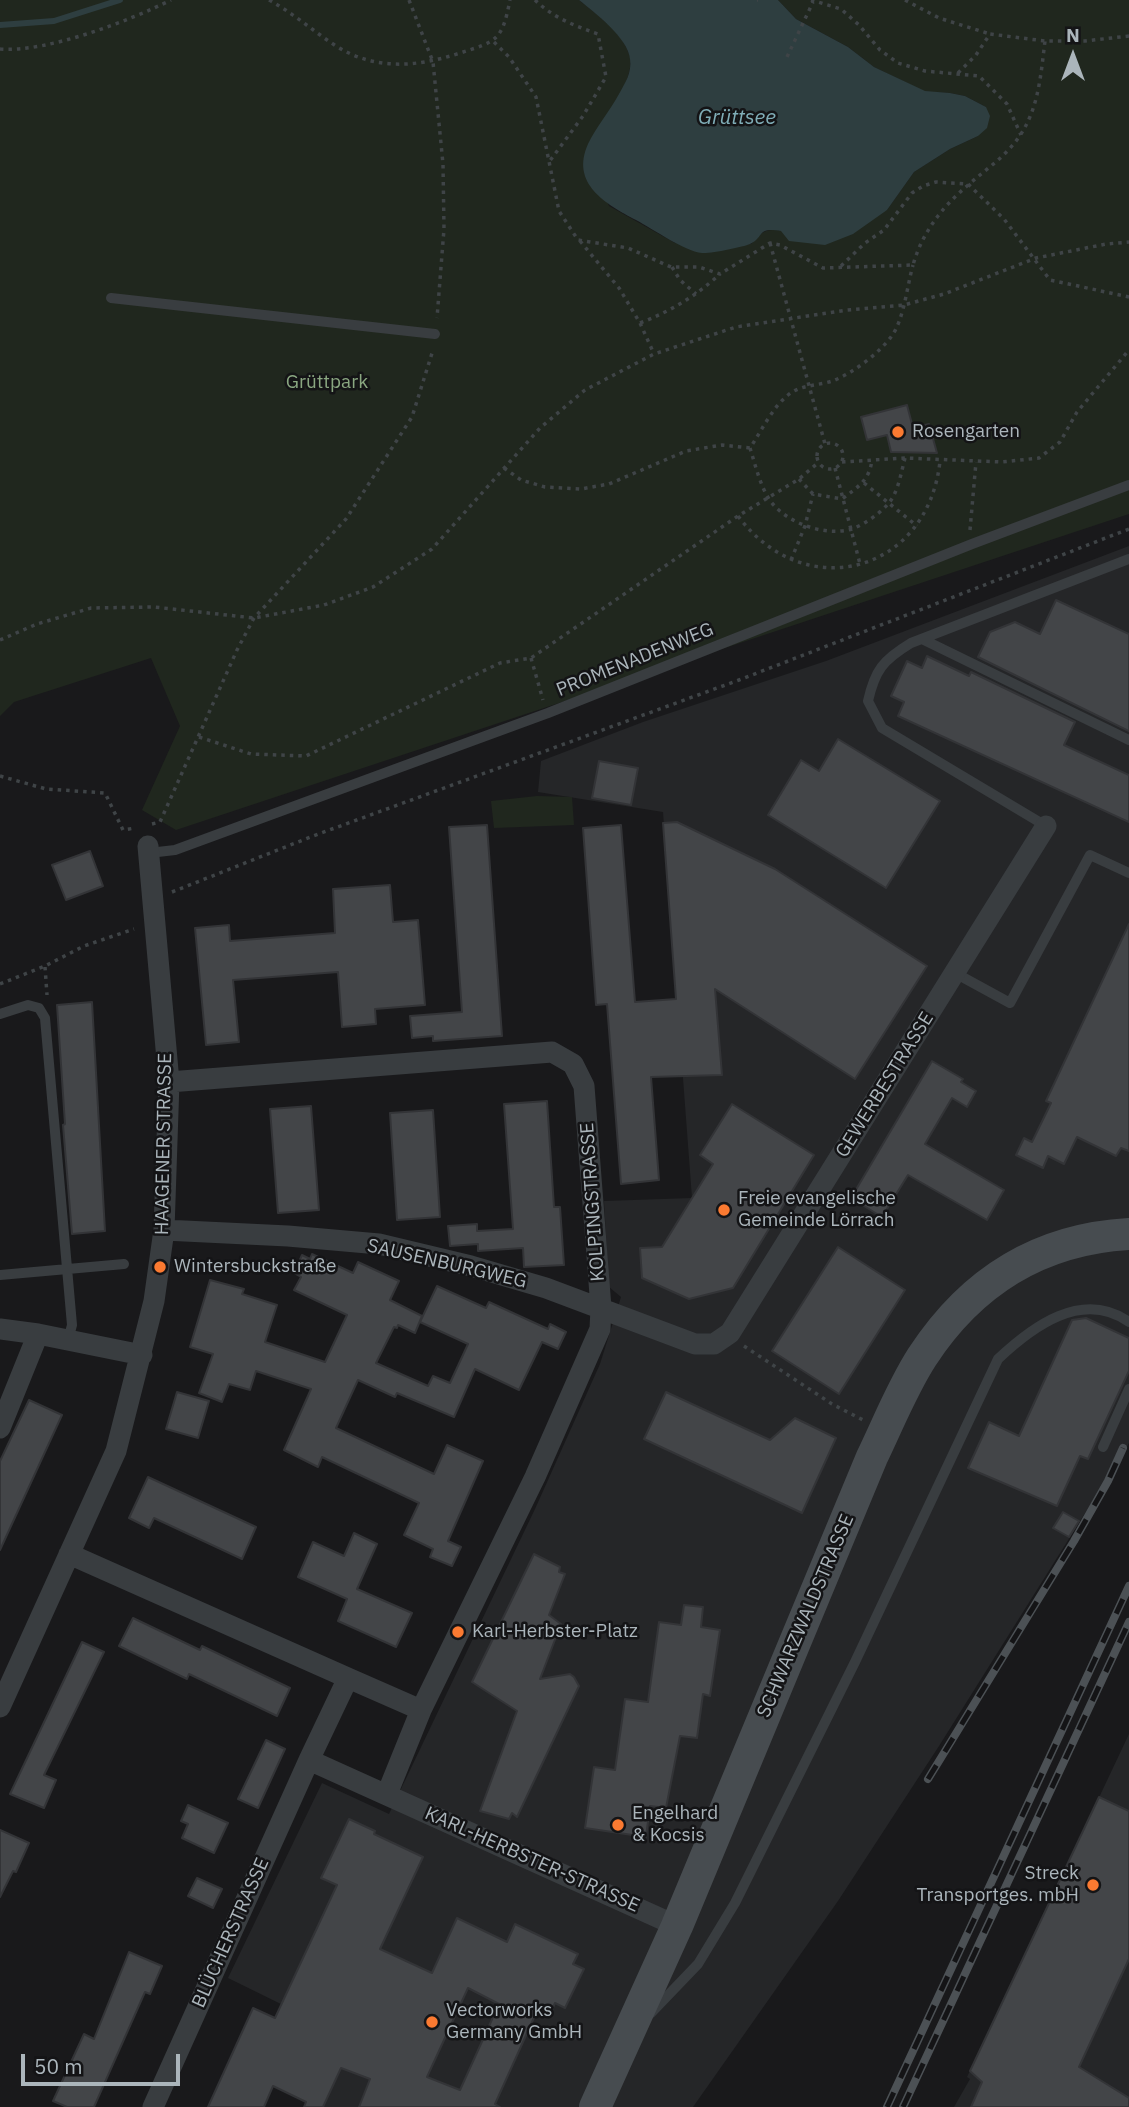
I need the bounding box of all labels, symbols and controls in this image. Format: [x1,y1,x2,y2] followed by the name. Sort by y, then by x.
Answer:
[1038,21,1108,91] north arrow
[1066,23,1080,47] text: N
[698,105,776,131] water label: Grüttsee
[286,372,368,394] park label: Grüttpark
[912,421,1020,443] place label: Rosengarten
[890,424,906,440] marker: Rosengarten
[553,618,717,702] street label: PROMENADENWEG
[831,1008,939,1162] street label: GEWERBESTRASSE
[151,1053,177,1235] street label: HAAGENER STRASSE
[576,1122,610,1282] street label: KOLPINGSTRASSE
[738,1188,896,1232] place label: Freie evangelische Gemeinde Lörrach
[716,1202,732,1218] marker: Freie evangelische Gemeinde Lörrach
[365,1235,529,1293] street label: SAUSENBURGWEG
[174,1256,336,1278] place label: Wintersbuckstraße
[152,1259,168,1275] marker: Wintersbuckstraße
[753,1511,859,1721] street label: SCHWARZWALDSTRASSE
[472,1621,638,1643] place label: Karl-Herbster-Platz
[450,1624,466,1640] marker: Karl-Herbster-Platz
[421,1802,643,1918] street label: KARL-HERBSTER-STRASSE
[632,1803,718,1847] place label: Engelhard & Kocsis
[610,1817,626,1833] marker: Engelhard & Kocsis
[188,1854,274,2012] street label: BLÜCHERSTRASSE
[917,1863,1079,1907] place label: Streck Transportges. mbH
[1085,1877,1101,1893] marker: Streck Transportges. mbH
[446,2000,582,2044] place label: Vectorworks Germany GmbH
[424,2014,440,2030] marker: Vectorworks Germany GmbH
[24,2040,184,2084] scale bar
[34,2052,83,2080] text: 50 m

